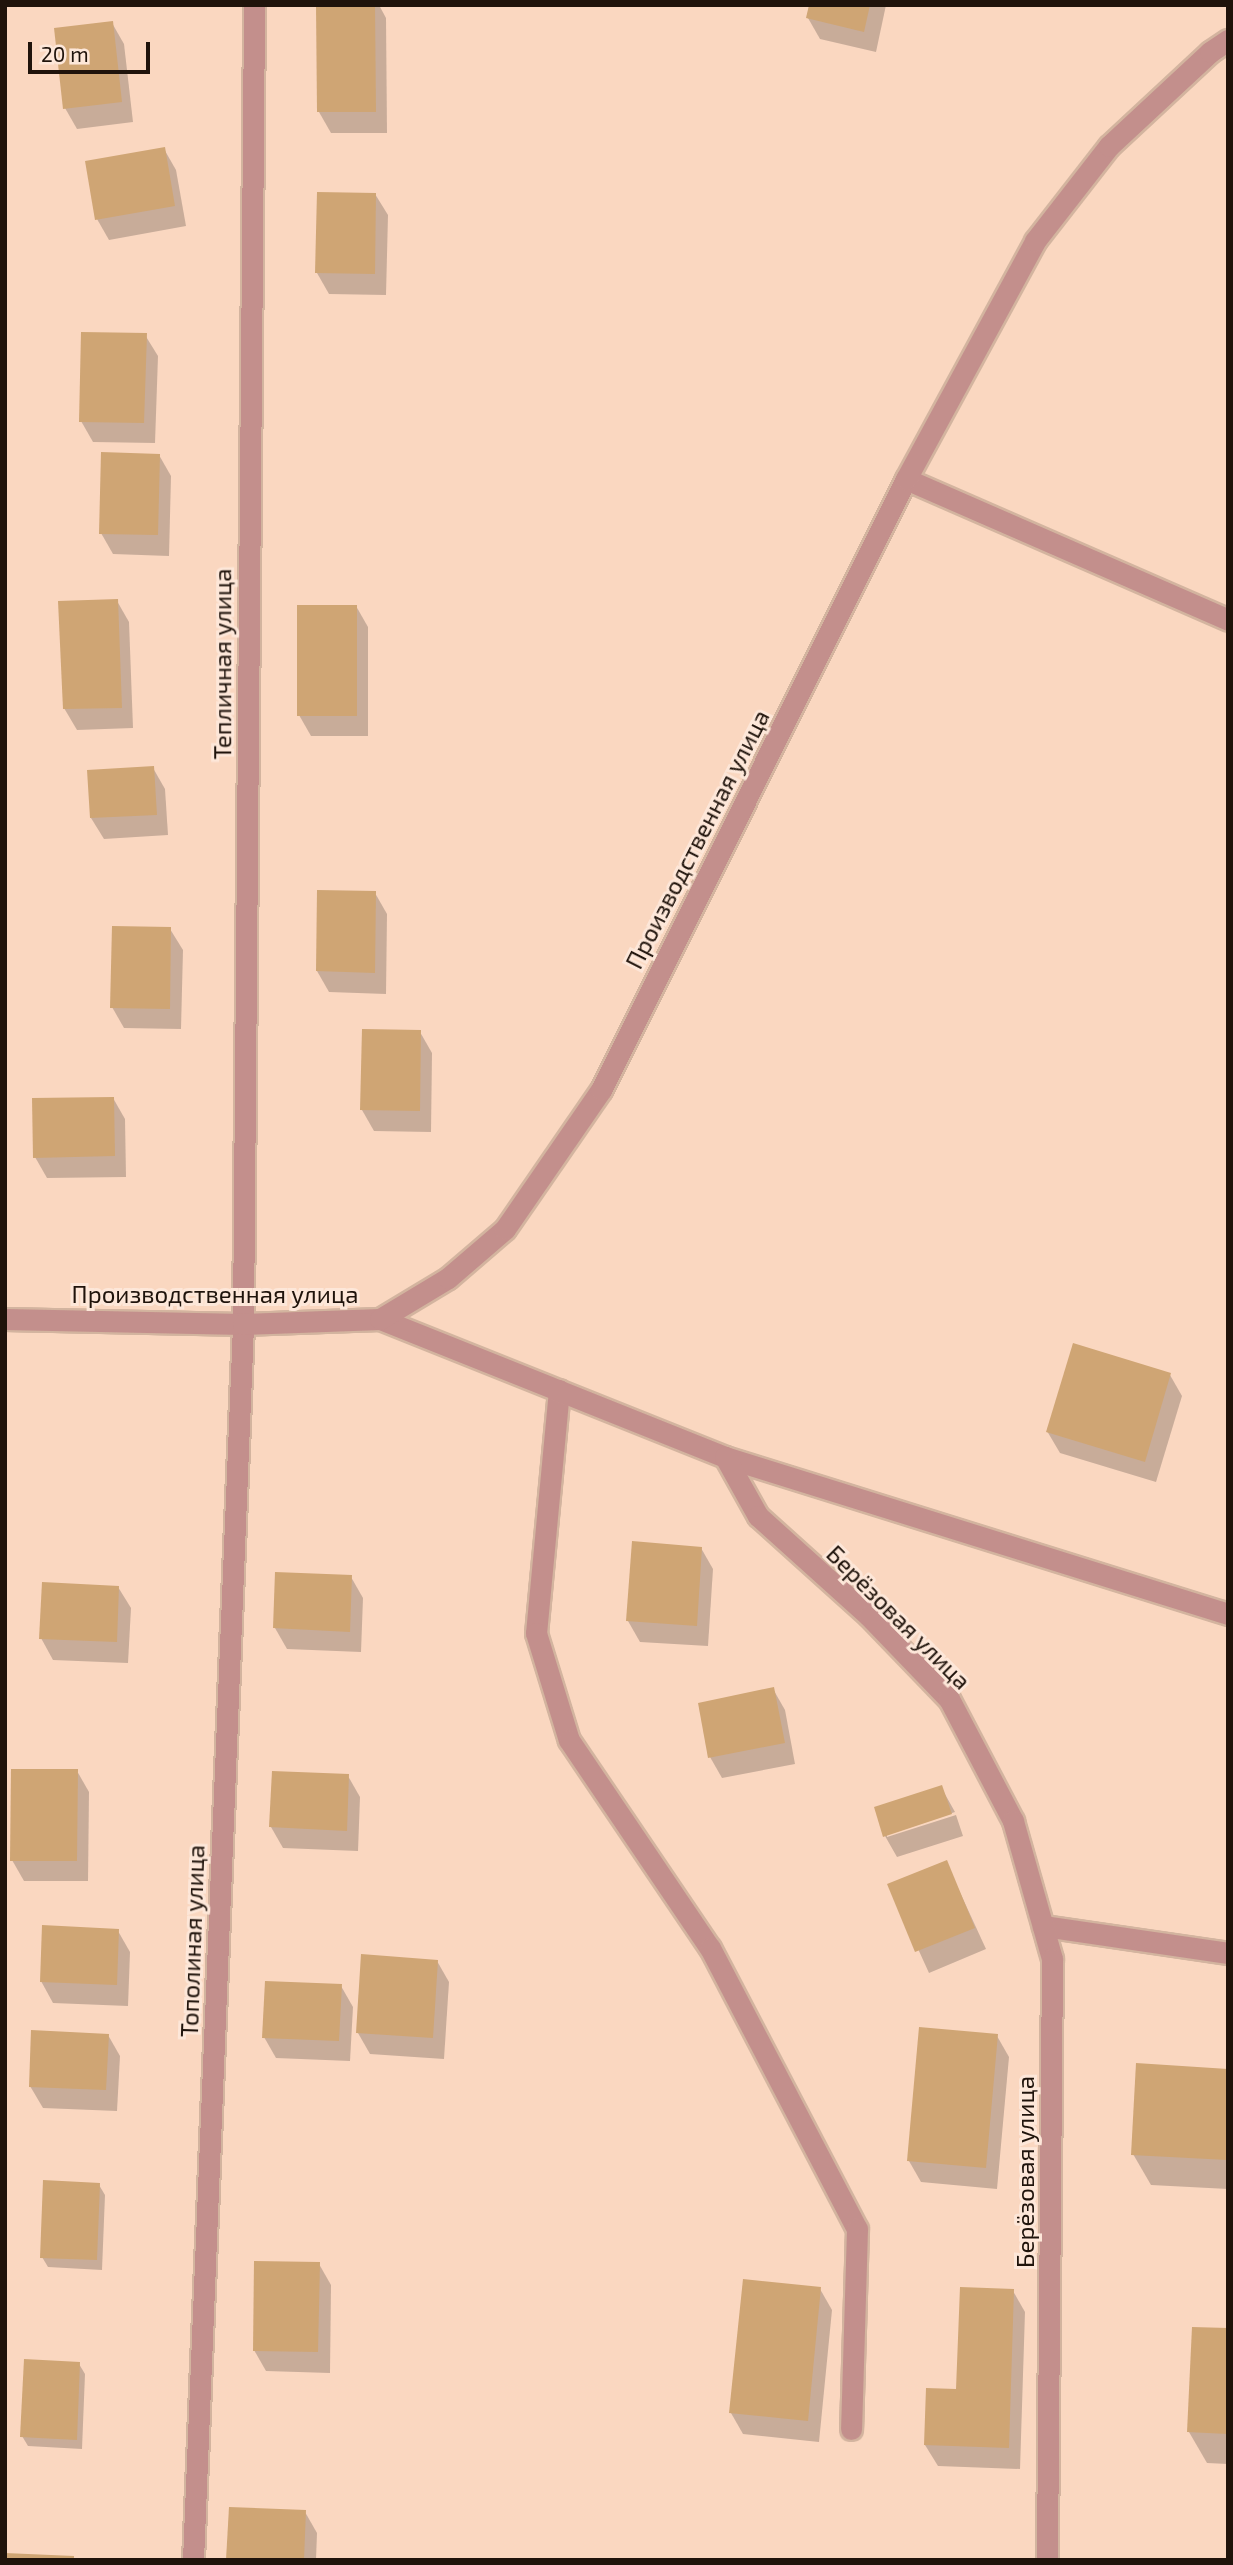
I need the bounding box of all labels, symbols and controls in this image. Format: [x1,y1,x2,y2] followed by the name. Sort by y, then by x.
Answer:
[32,28,154,72] scale bar
[41,41,89,66] text: 20 m
[208,568,236,760] street label: Тепличная улица
[619,705,775,973] street label: Производственная улица
[72,1280,358,1308] street label: Производственная улица
[821,1539,977,1695] street label: Берёзовая улица
[174,1844,210,2038] street label: Тополиная улица
[1011,2076,1039,2268] street label: Берёзовая улица

